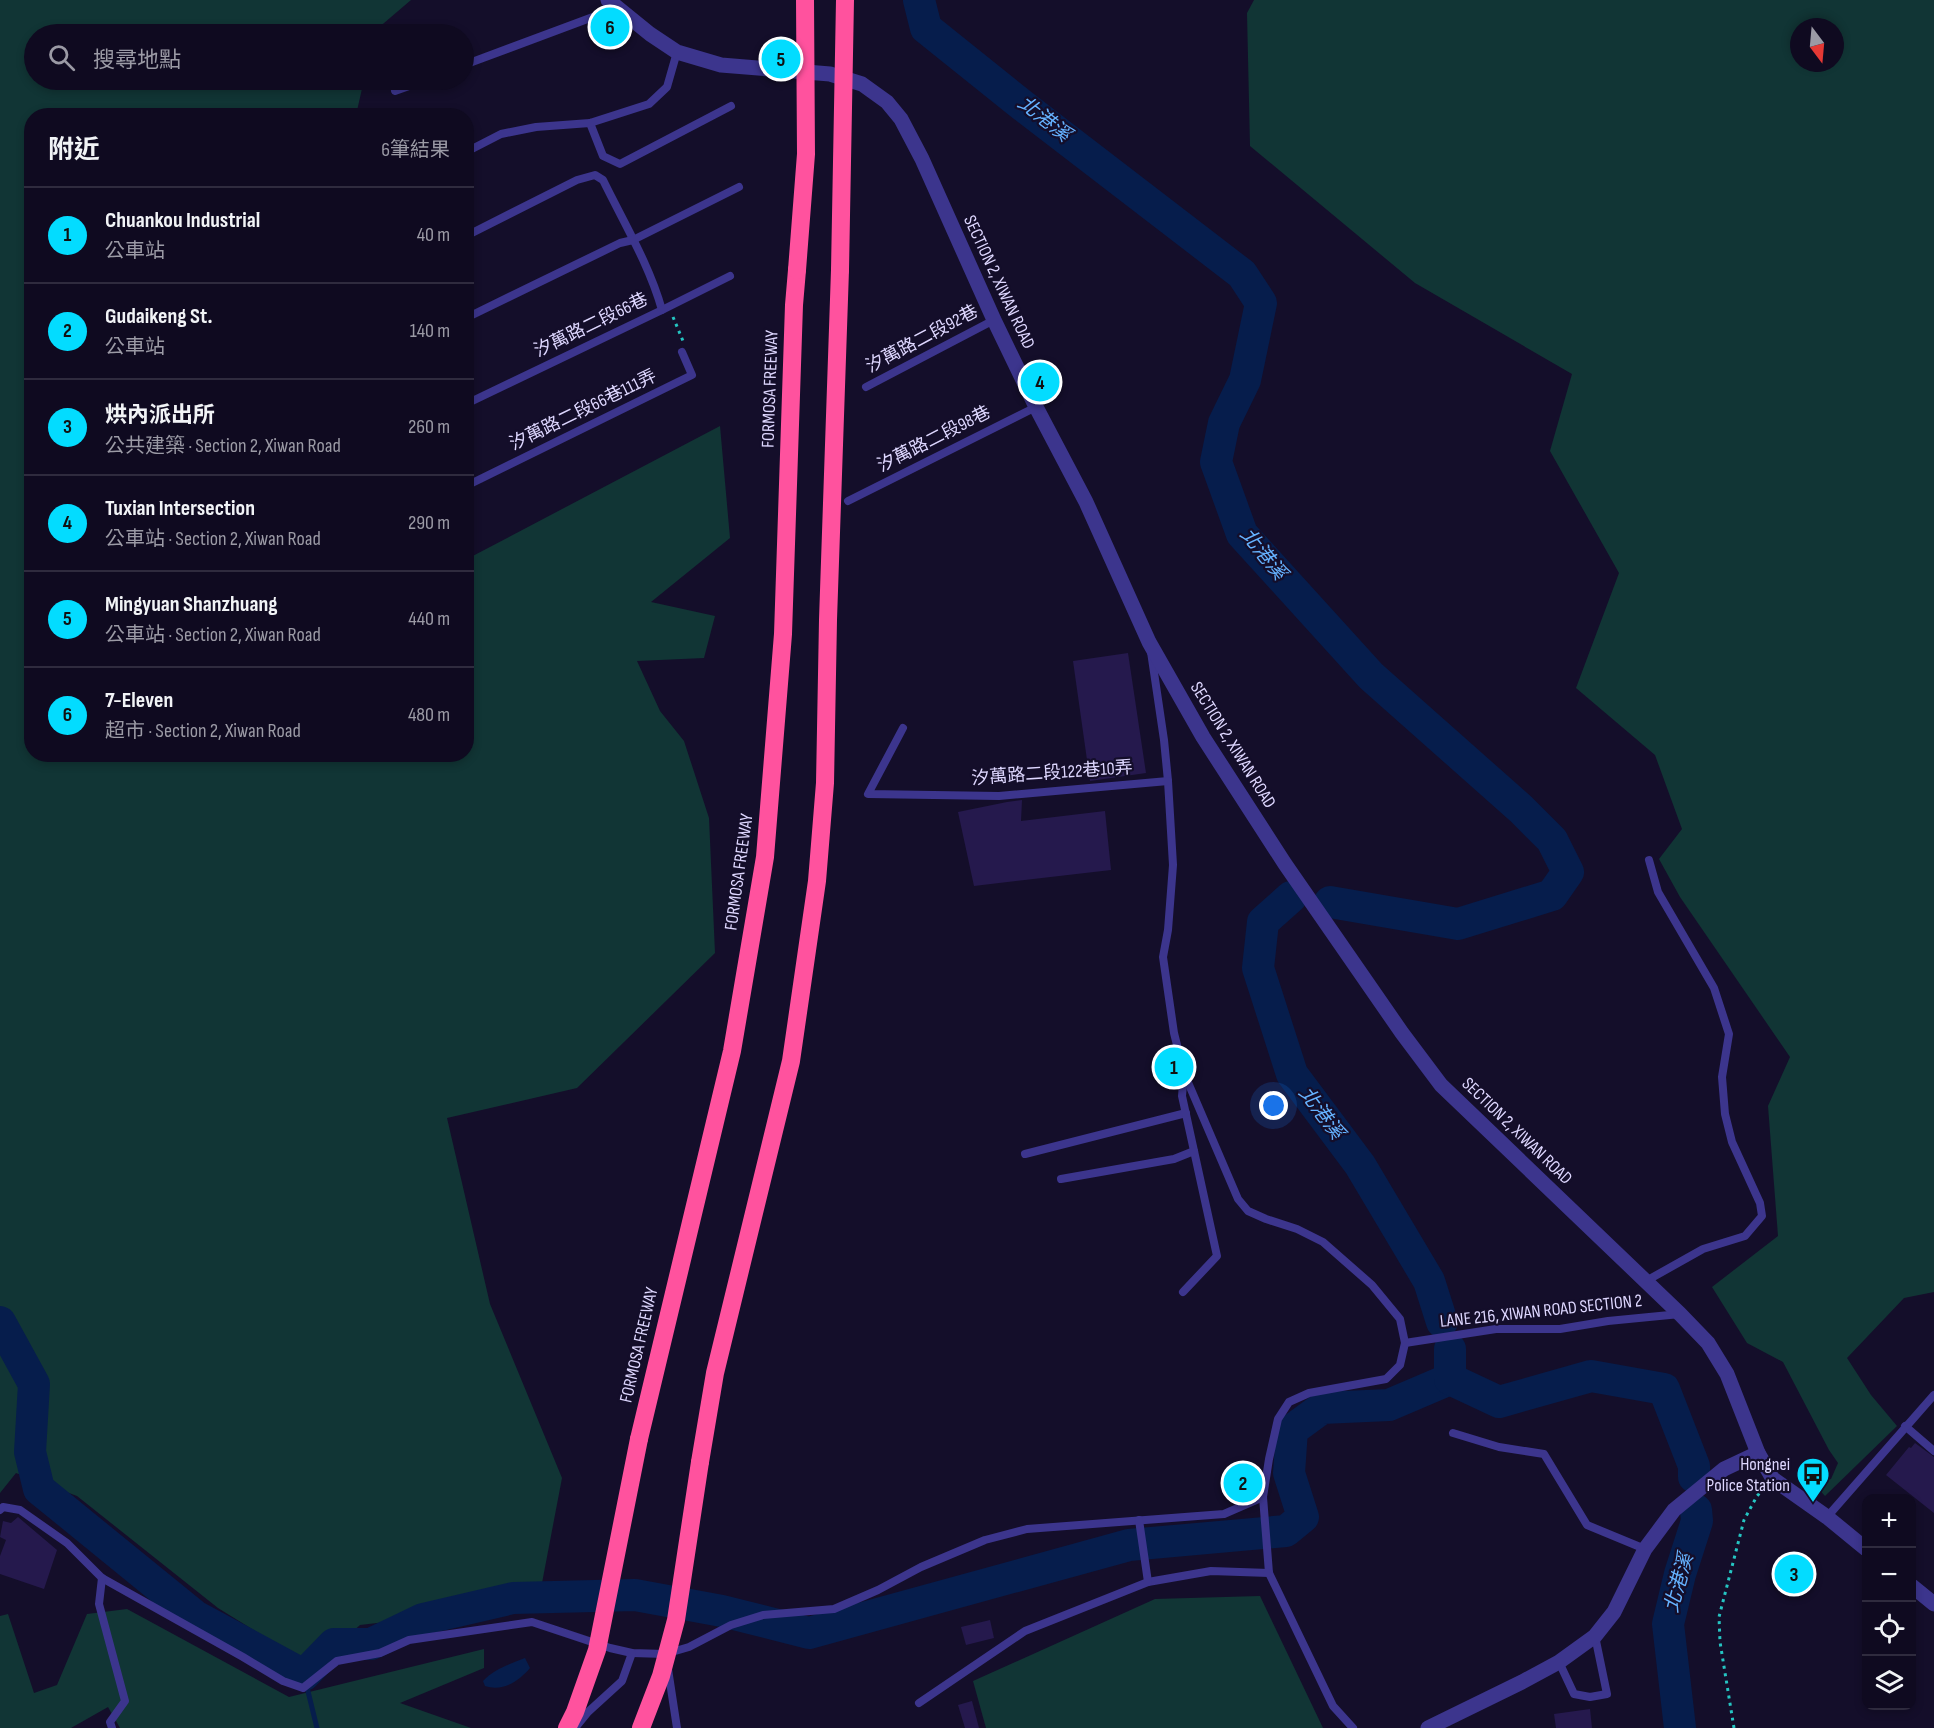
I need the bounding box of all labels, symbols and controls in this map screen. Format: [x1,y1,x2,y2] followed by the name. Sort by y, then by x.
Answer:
[590,4,630,50] pin: 6
[1790,18,1844,72] north arrow
[24,24,474,90] search box
[762,36,800,82] pin: 5
[45,41,78,74] icon: search
[93,47,181,74] text: 搜尋地點
[1013,91,1077,149] water label: 北港溪
[48,135,100,166] text: 附近
[381,138,450,162] text: 6筆結果
[105,207,260,234] text: Chuankou Industrial
[959,212,1039,352] street label: SECTION 2, XIWAN ROAD
[64,223,71,247] text: 1
[417,223,450,247] text: 40 m
[105,239,165,263] text: 公車站
[531,288,651,362] street label: 汐萬路二段66巷
[863,301,981,377] street label: 汐萬路二段92巷
[105,303,212,330] text: Gudaikeng St.
[63,319,72,343] text: 2
[410,319,450,343] text: 140 m
[757,329,783,448] street label: FORMOSA FREEWAY
[105,335,165,359] text: 公車站
[1020,360,1060,404] pin: 4
[506,365,660,455] street label: 汐萬路二段66巷111弄
[105,402,215,429] text: 烘內派出所
[874,402,994,476] street label: 汐萬路二段98巷
[63,415,72,439] text: 3
[408,415,450,439] text: 260 m
[105,434,341,458] text: 公共建築 · Section 2, Xiwan Road
[105,495,255,522] text: Tuxian Intersection
[63,511,72,535] text: 4
[408,511,450,535] text: 290 m
[1235,523,1293,587] water label: 北港溪
[105,527,321,551] text: 公車站 · Section 2, Xiwan Road
[105,591,278,618] text: Mingyuan Shanzhuang
[63,607,72,631] text: 5
[408,607,450,631] text: 440 m
[105,623,321,647] text: 公車站 · Section 2, Xiwan Road
[1186,678,1280,812] street label: SECTION 2, XIWAN ROAD
[105,687,173,714] text: 7-Eleven
[63,703,72,727] text: 6
[408,703,450,727] text: 480 m
[105,719,301,743] text: 超市 · Section 2, Xiwan Road
[971,757,1133,789] street label: 汐萬路二段122巷10弄
[720,812,758,932] street label: FORMOSA FREEWAY
[1154,1044,1194,1090] pin: 1
[1458,1073,1576,1189] street label: SECTION 2, XIWAN ROAD
[1293,1082,1350,1147] water label: 北港溪
[1259,1091,1288,1120] your location
[616,1285,663,1405] street label: FORMOSA FREEWAY
[1439,1290,1643,1332] street label: LANE 216, XIWAN ROAD SECTION 2
[1707,1454,1790,1496] place label: Hongnei Police Station
[1795,1456,1831,1503] bus stop icon: Hongnei Police Station
[1224,1460,1262,1506] pin: 2
[1862,1494,1916,1710] map controls
[1862,1494,1916,1548] button: +
[1660,1548,1699,1615] water label: 北港溪
[1862,1548,1916,1602] button: −
[1774,1552,1814,1596] pin: 3
[1862,1602,1916,1656] button: locate
[1862,1656,1916,1710] button: layers

